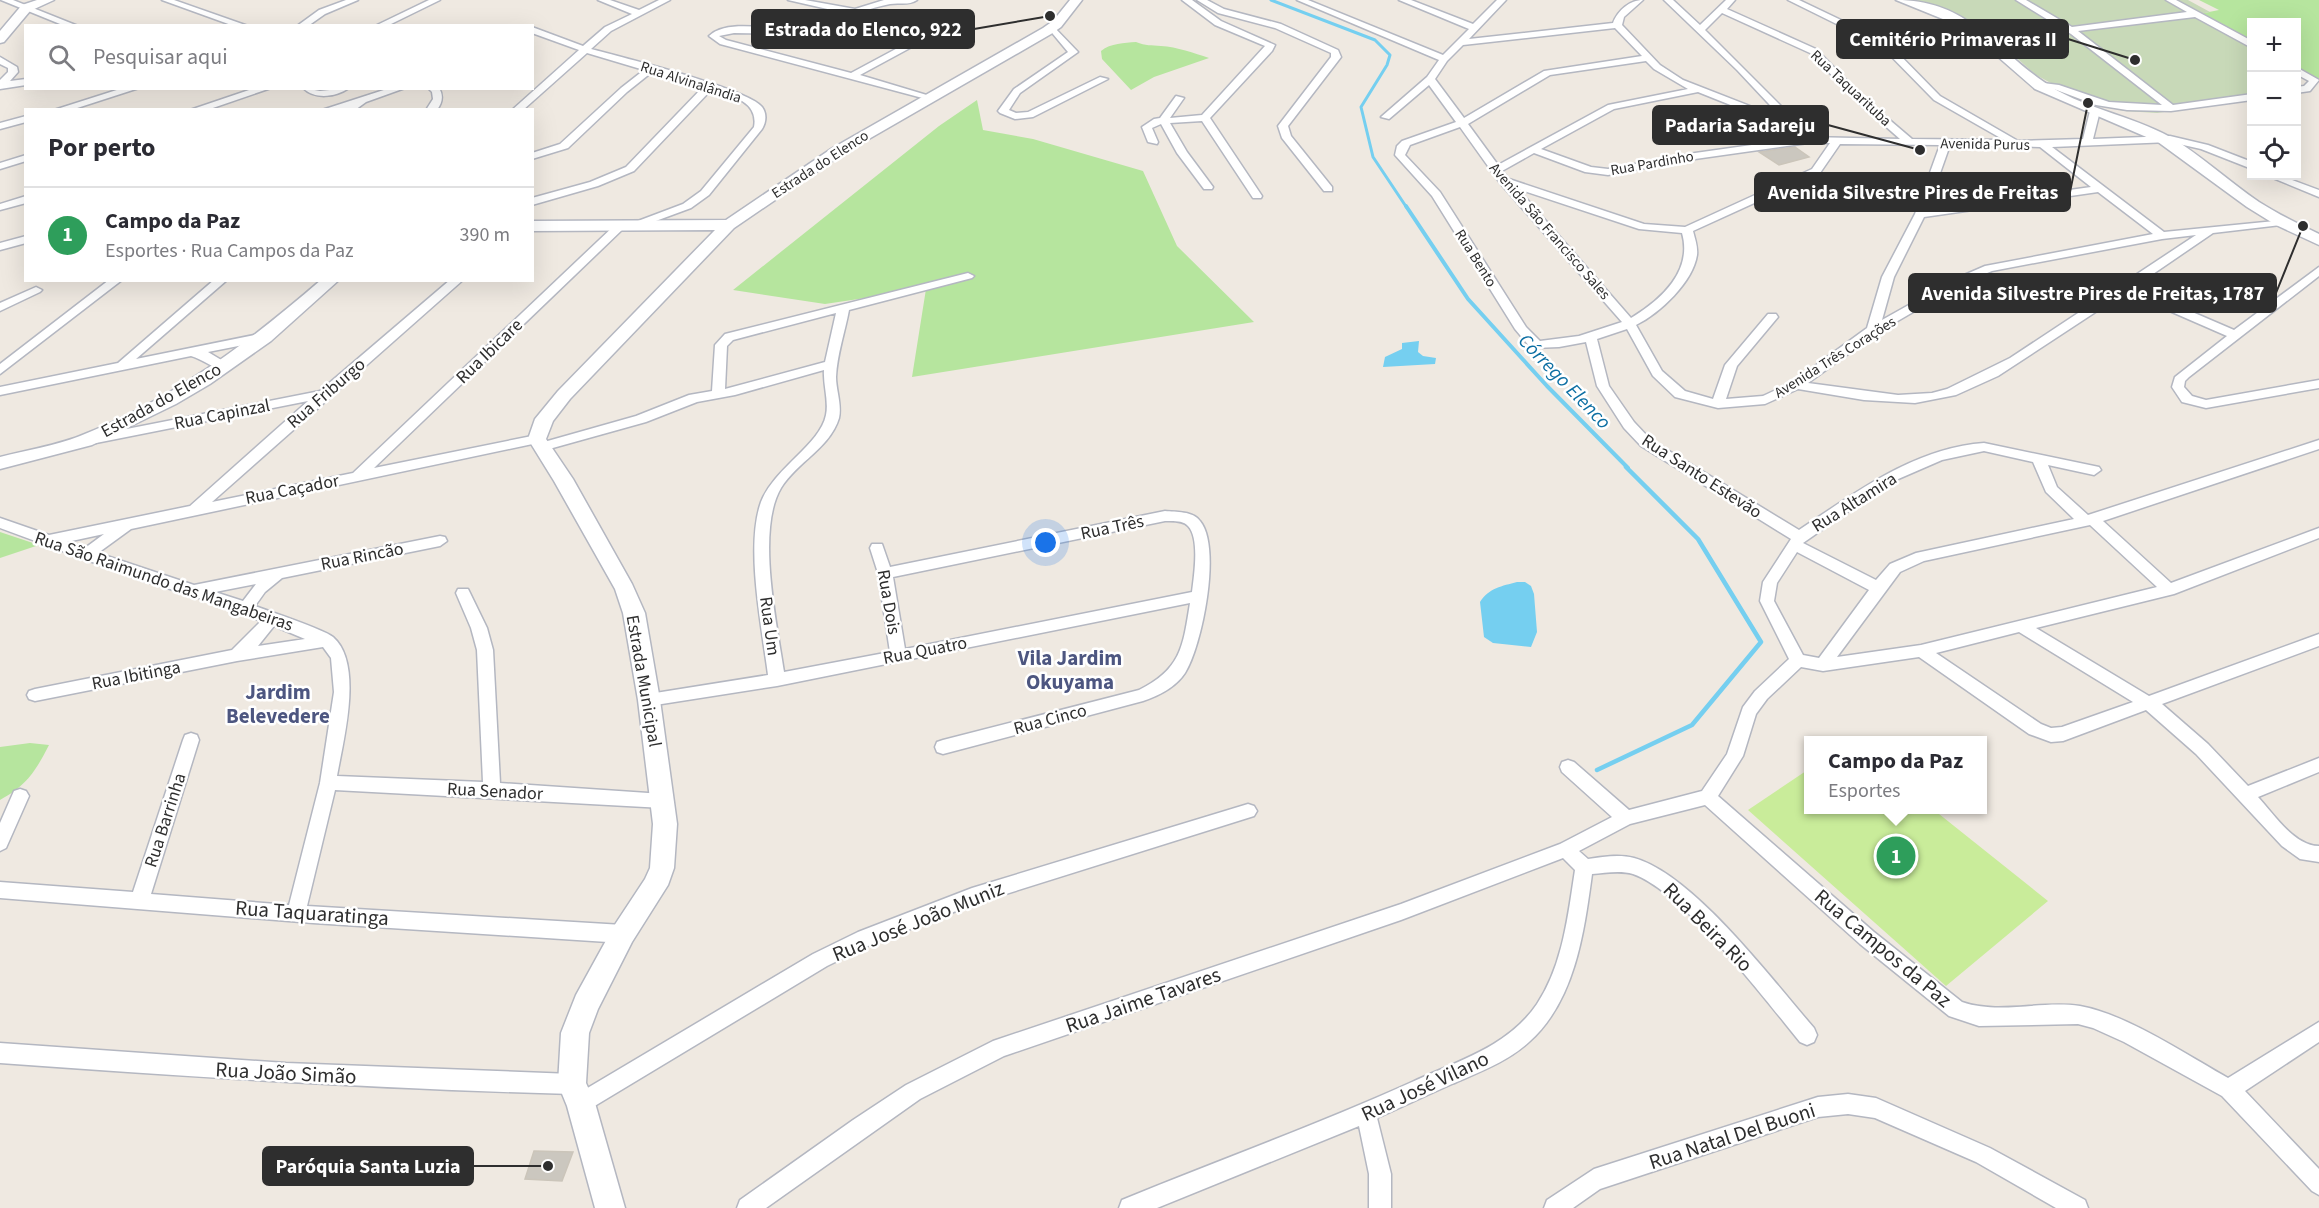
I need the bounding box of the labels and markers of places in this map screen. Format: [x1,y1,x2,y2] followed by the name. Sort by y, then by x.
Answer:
[752,10,974,48] callout: Estrada do Elenco, 922
[1837,20,2068,58] callout: Cemitério Primaveras II
[1653,106,1828,144] callout: Padaria Sadareju
[1755,173,2070,211] callout: Avenida Silvestre Pires de Freitas
[1909,274,2276,312] callout: Avenida Silvestre Pires de Freitas, 1787
[1876,834,1916,878] pin: 1
[263,1147,473,1185] callout: Paróquia Santa Luzia

